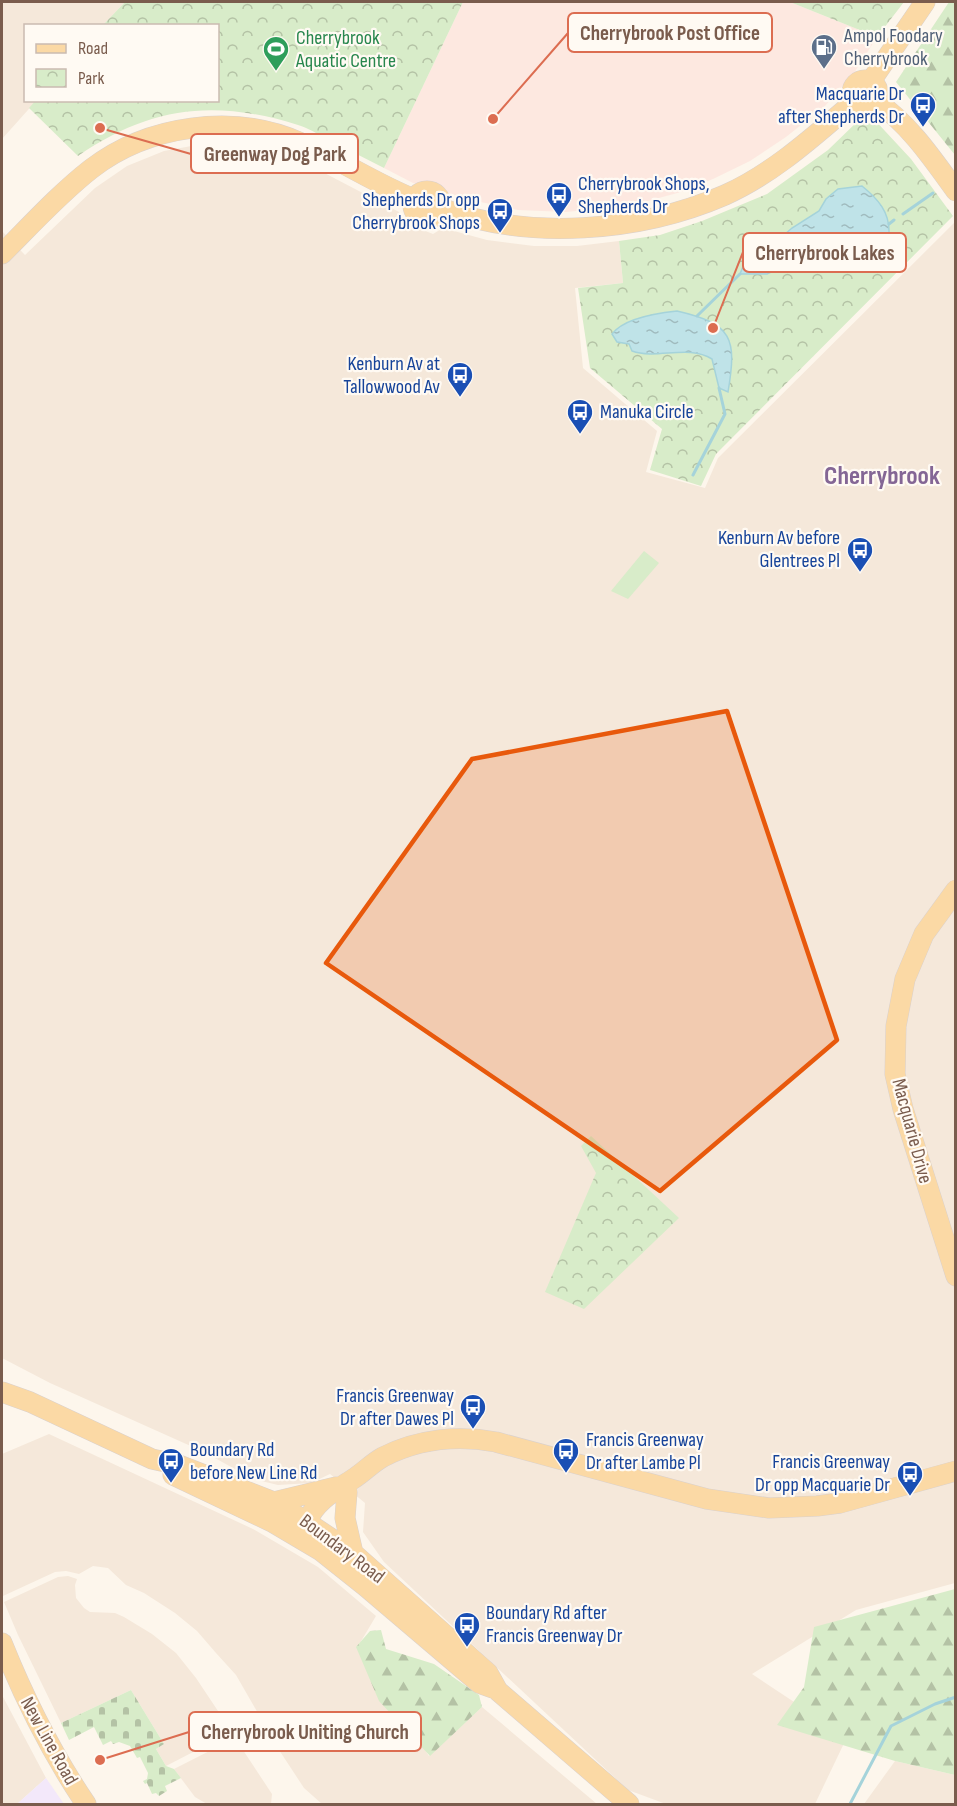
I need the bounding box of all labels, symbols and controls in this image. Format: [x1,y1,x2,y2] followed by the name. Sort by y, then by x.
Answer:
[568,13,772,52] callout: Cherrybrook Post Office
[580,21,760,46] text: Cherrybrook Post Office
[24,24,219,102] legend
[843,24,943,71] place label: Ampol Foodary Cherrybrook
[295,26,396,73] place label: Cherrybrook Aquatic Centre
[809,32,839,70] fuel station icon: Ampol Foodary Cherrybrook
[261,34,291,72] sports icon: Cherrybrook Aquatic Centre
[78,38,108,59] text: Road
[78,68,104,89] text: Park
[778,82,904,129] place label: Macquarie Dr after Shepherds Dr
[908,90,938,128] bus stop icon: Macquarie Dr after Shepherds Dr
[191,134,358,173] callout: Greenway Dog Park
[204,142,347,167] text: Greenway Dog Park
[578,172,710,219] place label: Cherrybrook Shops, Shepherds Dr
[544,180,574,218] bus stop icon: Cherrybrook Shops, Shepherds Dr
[352,188,480,235] place label: Shepherds Dr opp Cherrybrook Shops
[485,196,515,234] bus stop icon: Shepherds Dr opp Cherrybrook Shops
[743,233,906,272] callout: Cherrybrook Lakes
[755,241,895,266] text: Cherrybrook Lakes
[343,352,440,399] place label: Kenburn Av at Tallowwood Av
[445,360,475,398] bus stop icon: Kenburn Av at Tallowwood Av
[565,397,595,435] bus stop icon: Manuka Circle
[600,400,694,424] place label: Manuka Circle
[824,461,940,492] district label: Cherrybrook
[718,526,840,573] place label: Kenburn Av before Glentrees Pl
[845,535,875,573] bus stop icon: Kenburn Av before Glentrees Pl
[886,1076,938,1186] street label: Macquarie Drive
[336,1384,454,1431] place label: Francis Greenway Dr after Dawes Pl
[458,1392,488,1430] bus stop icon: Francis Greenway Dr after Dawes Pl
[586,1428,704,1475] place label: Francis Greenway Dr after Lambe Pl
[551,1436,581,1474] bus stop icon: Francis Greenway Dr after Lambe Pl
[190,1438,317,1485] place label: Boundary Rd before New Line Rd
[156,1446,186,1484] bus stop icon: Boundary Rd before New Line Rd
[755,1450,890,1497] place label: Francis Greenway Dr opp Macquarie Dr
[895,1459,925,1497] bus stop icon: Francis Greenway Dr opp Macquarie Dr
[295,1509,389,1589] street label: Boundary Road
[486,1601,623,1648] place label: Boundary Rd after Francis Greenway Dr
[452,1610,482,1648] bus stop icon: Boundary Rd after Francis Greenway Dr
[15,1693,83,1789] street label: New Line Road
[189,1712,421,1751] callout: Cherrybrook Uniting Church
[201,1720,409,1745] text: Cherrybrook Uniting Church

